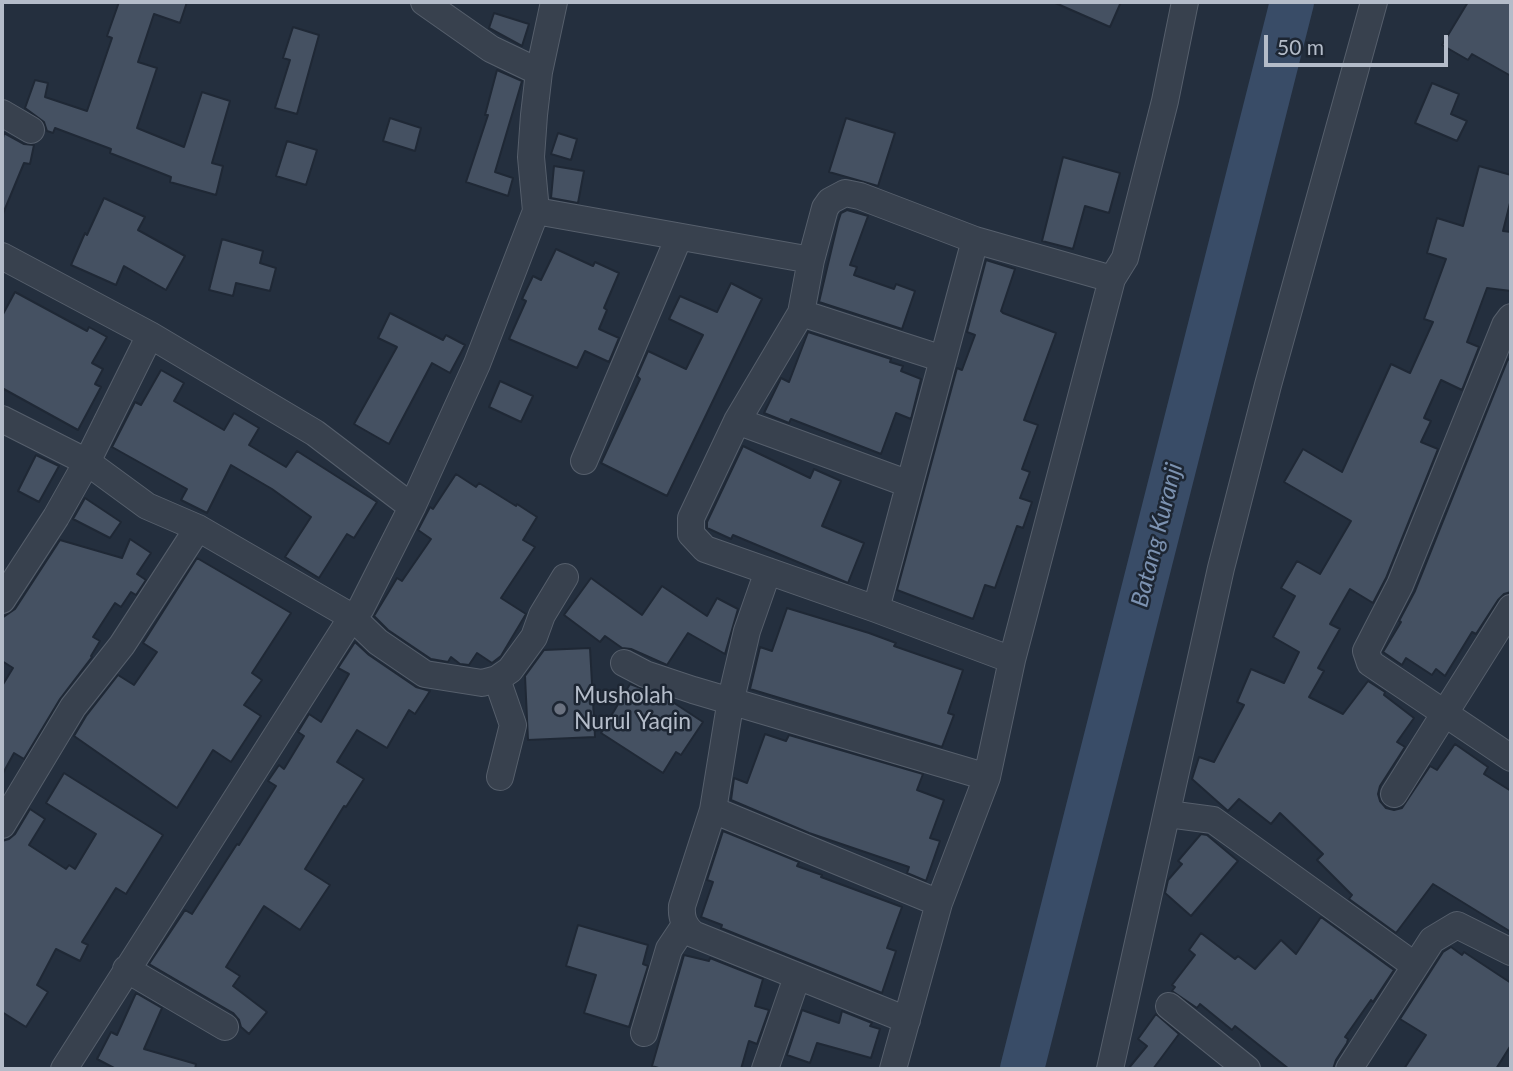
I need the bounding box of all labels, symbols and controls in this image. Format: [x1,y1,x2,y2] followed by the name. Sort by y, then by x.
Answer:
[1268,21,1452,65] scale bar
[1277,34,1324,59] text: 50 m
[1125,460,1189,610] water label: Batang Kuranji
[574,682,691,736] place label: Musholah Nurul Yaqin
[552,701,568,717] marker: Musholah Nurul Yaqin

